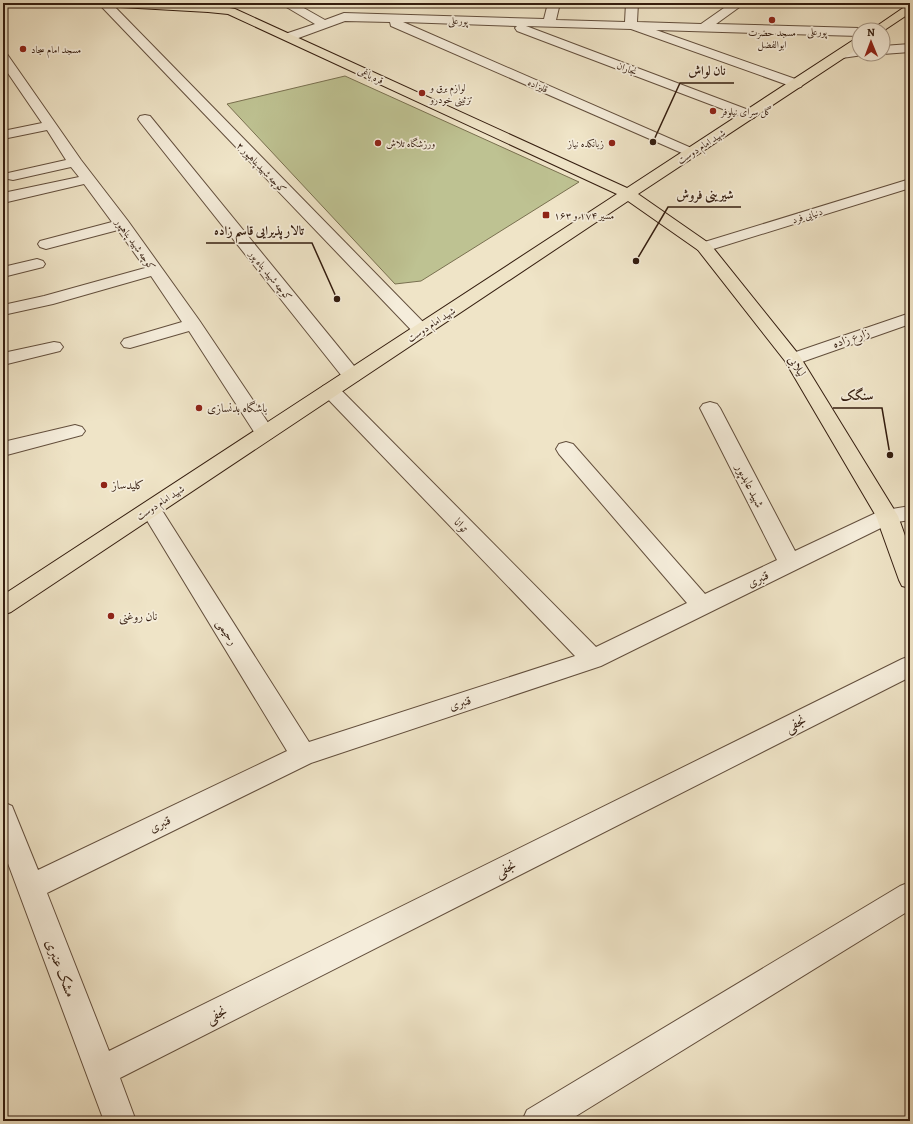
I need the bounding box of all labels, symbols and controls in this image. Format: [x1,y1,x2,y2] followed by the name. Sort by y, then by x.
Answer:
[448,14,469,28] street label: پورعلی
[767,15,777,25] marker: مسجد حضرت ابوالفضل
[851,22,891,62] north arrow
[807,25,828,39] street label: پورعلی
[867,25,875,40] text: N
[748,26,796,52] place label: مسجد حضرت ابوالفضل
[31,43,81,59] place label: مسجد امام سجاد
[18,44,28,54] marker: مسجد امام سجاد
[680,58,734,83] callout: نان لواش
[615,59,639,78] street label: نجاران
[688,62,726,79] text: نان لواش
[356,64,386,87] street label: قره باغی
[526,75,550,96] street label: قلیزاده
[429,81,473,107] place label: لوازم برق و تزئینی خودرو
[417,88,427,98] marker: لوازم برق و تزئینی خودرو
[720,105,772,119] place label: گل سرای نیلوفر
[708,106,718,116] marker: گل سرای نیلوفر
[675,126,730,169] street label: شهید امام دوست
[386,137,435,150] place label: ورزشگاه تلاش
[567,137,604,150] place label: زبانکده نیاز
[373,138,383,148] marker: ورزشگاه تلاش
[607,138,617,148] marker: زبانکده نیاز
[233,139,289,196] street label: ۲ کوچه شهیدپناهپور
[668,182,741,207] callout: شیرینی فروش
[676,186,734,203] text: شیرینی فروش
[790,205,824,226] street label: دنیایی فرد
[554,209,614,222] place label: مسیر ۱۷۴ و ۱۶۳
[541,210,551,220] marker: مسیر ۱۷۴ و ۱۶۳
[111,215,159,273] street label: کوچه شهید پناهپور
[206,218,312,243] callout: تالار پذیرایی قاسم زاده
[214,222,305,244] text: تالار پذیرایی قاسم زاده
[245,247,295,304] street label: کوچه شهید پناه پور
[405,304,460,347] street label: شهید امام دوست
[830,324,873,355] street label: زارع زاده
[783,352,810,380] street label: لیلابی
[833,383,882,408] callout: سنگک
[841,387,873,404] text: سنگک
[207,400,267,416] place label: باشگاه بدنسازی
[194,403,204,413] marker: باشگاه بدنسازی
[731,461,768,511] street label: شهید عابدپور
[111,477,144,493] place label: کلیدساز
[99,480,109,490] marker: کلیدساز
[134,482,189,525] street label: شهید امام دوست
[450,514,472,536] street label: توانا
[745,567,771,591] street label: قنبری
[119,608,157,625] place label: نان روغنی
[106,611,116,621] marker: نان روغنی
[212,616,241,649] street label: رحیمی
[447,692,473,714] street label: قنبری
[781,710,810,738] street label: نجفی
[147,812,173,836] street label: قنبری
[491,855,520,883] street label: نجفی
[41,937,80,1000] street label: مشک عنبری
[202,1001,231,1029] street label: نجفی

